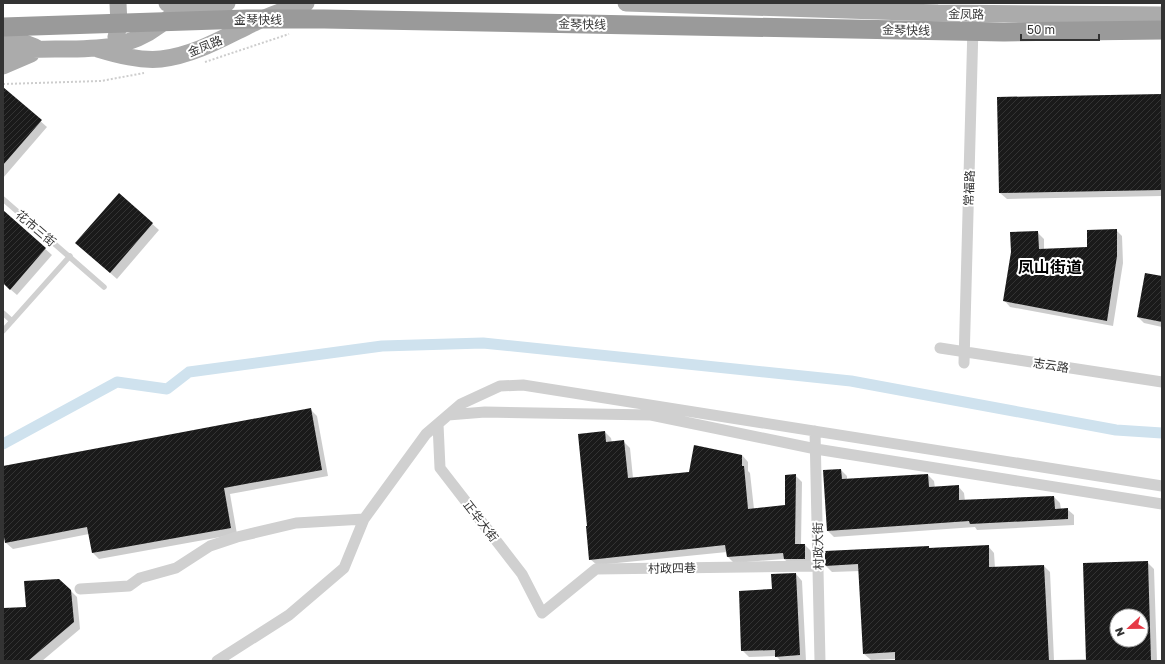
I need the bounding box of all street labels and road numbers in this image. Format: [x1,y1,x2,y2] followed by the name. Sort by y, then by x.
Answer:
[948,6,984,22] street label: 金凤路
[234,12,282,27] street label: 金琴快线
[558,16,606,32] street label: 金琴快线
[882,22,930,38] street label: 金琴快线
[185,32,225,60] street label: 金凤路
[961,170,977,206] street label: 常福路
[13,207,59,249] street label: 花市三街
[1032,355,1070,375] street label: 志云路
[460,497,502,545] street label: 正华大街
[810,522,826,570] street label: 村政大街
[648,560,696,576] street label: 村政四巷

